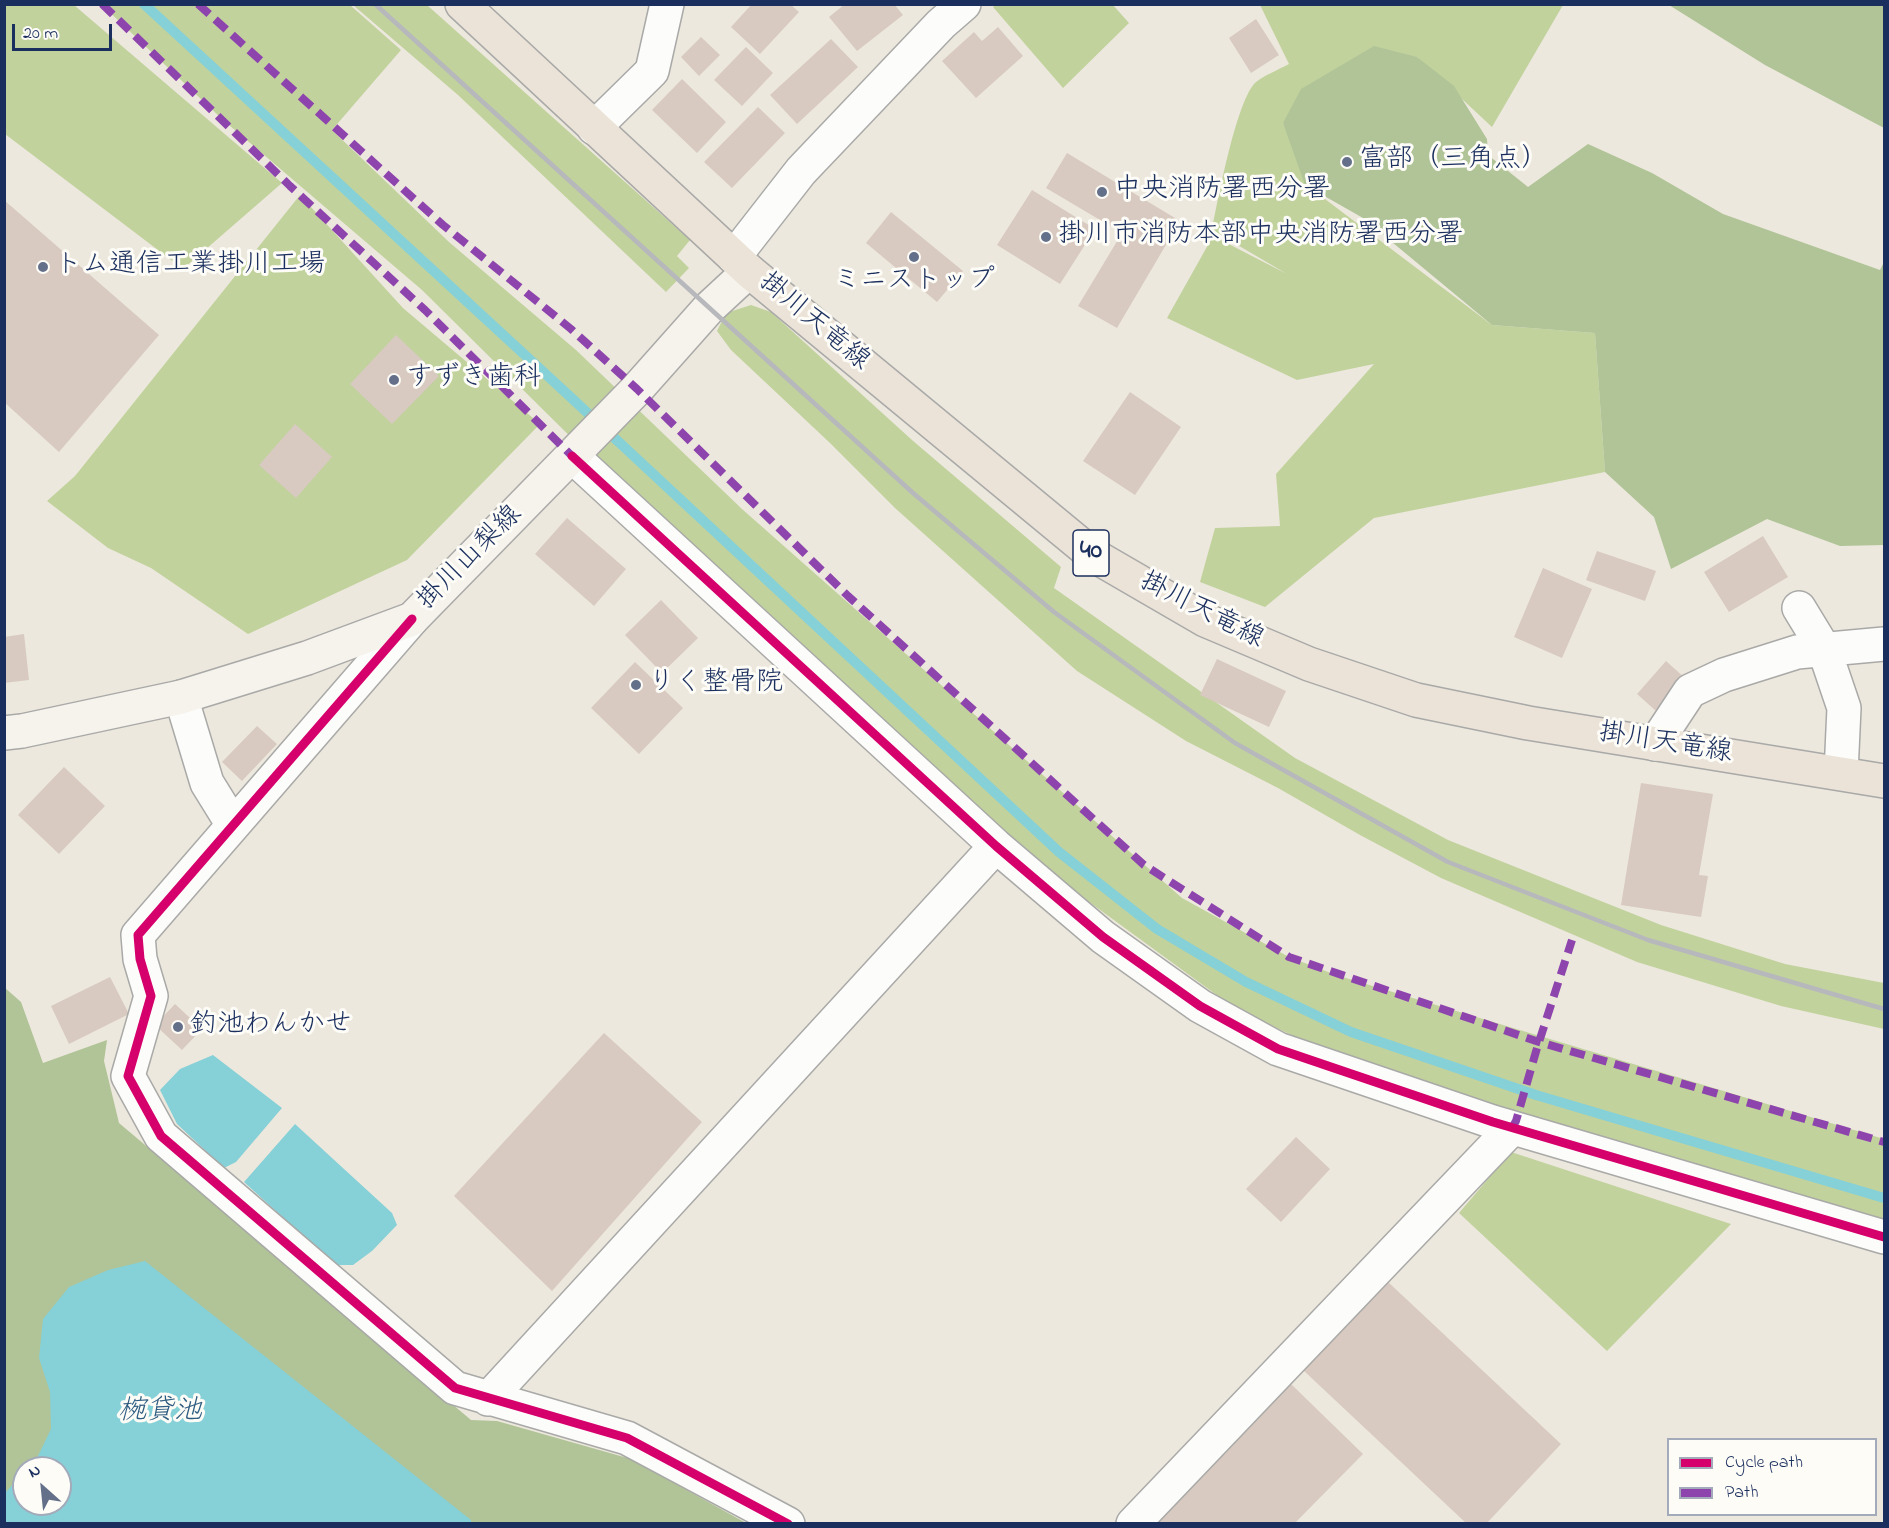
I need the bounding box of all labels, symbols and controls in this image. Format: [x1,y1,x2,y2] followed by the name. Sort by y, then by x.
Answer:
[15,12,116,50] scale bar
[23,21,58,47] text: 20 m
[1359,146,1548,178] place label: 富部（三角点）
[1340,155,1354,169] marker: 富部（三角点）
[1114,176,1330,208] place label: 中央消防署西分署
[1095,185,1109,199] marker: 中央消防署西分署
[1058,221,1463,253] place label: 掛川市消防本部中央消防署西分署
[1039,230,1053,244] marker: 掛川市消防本部中央消防署西分署
[907,250,921,264] marker: ミニストップ
[55,251,325,283] place label: トム通信工業掛川工場
[36,260,50,274] marker: トム通信工業掛川工場
[751,267,875,379] street label: 掛川天竜線
[833,267,995,299] place label: ミニストップ
[406,364,541,396] place label: すずき歯科
[387,373,401,387] marker: すずき歯科
[412,500,530,618] street label: 掛川山梨線
[1073,530,1109,576] road number: 40
[1134,567,1268,657] street label: 掛川天竜線
[648,669,783,701] place label: りく整骨院
[629,678,643,692] marker: りく整骨院
[1596,718,1734,772] street label: 掛川天竜線
[190,1011,352,1043] place label: 釣池わんかせ
[171,1020,185,1034] marker: 釣池わんかせ
[118,1396,202,1430] water label: 椀貸池
[1667,1438,1877,1516] legend
[1725,1450,1803,1476] text: Cycle path
[12,1456,72,1516] north arrow
[24,1459,45,1485] text: N
[1725,1480,1759,1506] text: Path

